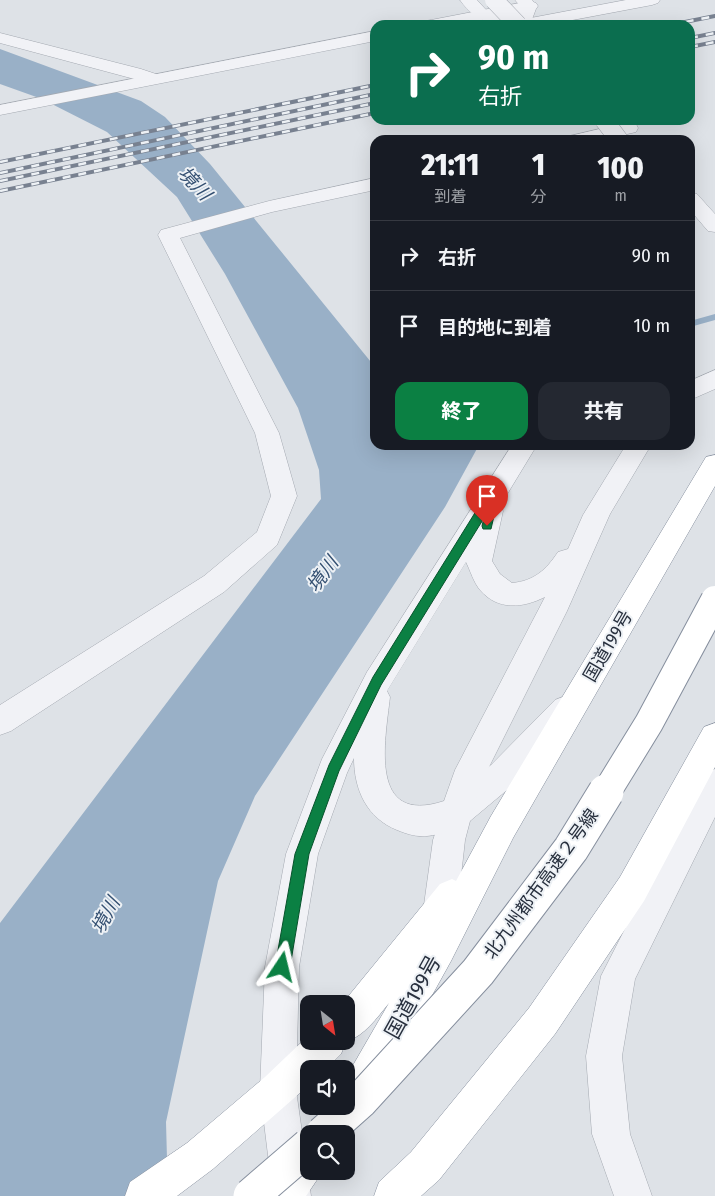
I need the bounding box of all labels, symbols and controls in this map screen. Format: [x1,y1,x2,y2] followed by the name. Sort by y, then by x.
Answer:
[478,36,549,78] text: 90 m
[395,40,460,105] icon: right
[478,83,522,110] text: 右折
[421,147,479,183] text: 21:11
[532,147,545,183] text: 1
[598,150,644,186] text: 100
[173,162,217,207] water label: 境川
[615,186,627,205] text: m
[434,187,466,206] text: 到着
[530,187,546,206] text: 分
[395,242,423,270] icon: right
[632,244,670,267] text: 90 m
[438,246,476,269] text: 右折
[395,312,423,340] icon: arrive
[634,314,670,337] text: 10 m
[438,316,552,339] text: 目的地に到着
[395,382,528,440] button: 終了
[538,382,670,440] button: 共有
[466,475,508,526] pin
[473,482,501,510] icon: arrive
[302,551,344,596] water label: 境川
[579,607,637,685] street label: 国道199号
[479,805,603,963] street label: 北九州都市高速２号線
[86,891,126,937] water label: 境川
[255,940,307,992] position arrow
[379,951,447,1043] street label: 国道199号
[300,995,355,1050] north arrow
[300,995,355,1180] map controls
[300,1060,355,1115] button: sound
[300,1125,355,1180] button: search

